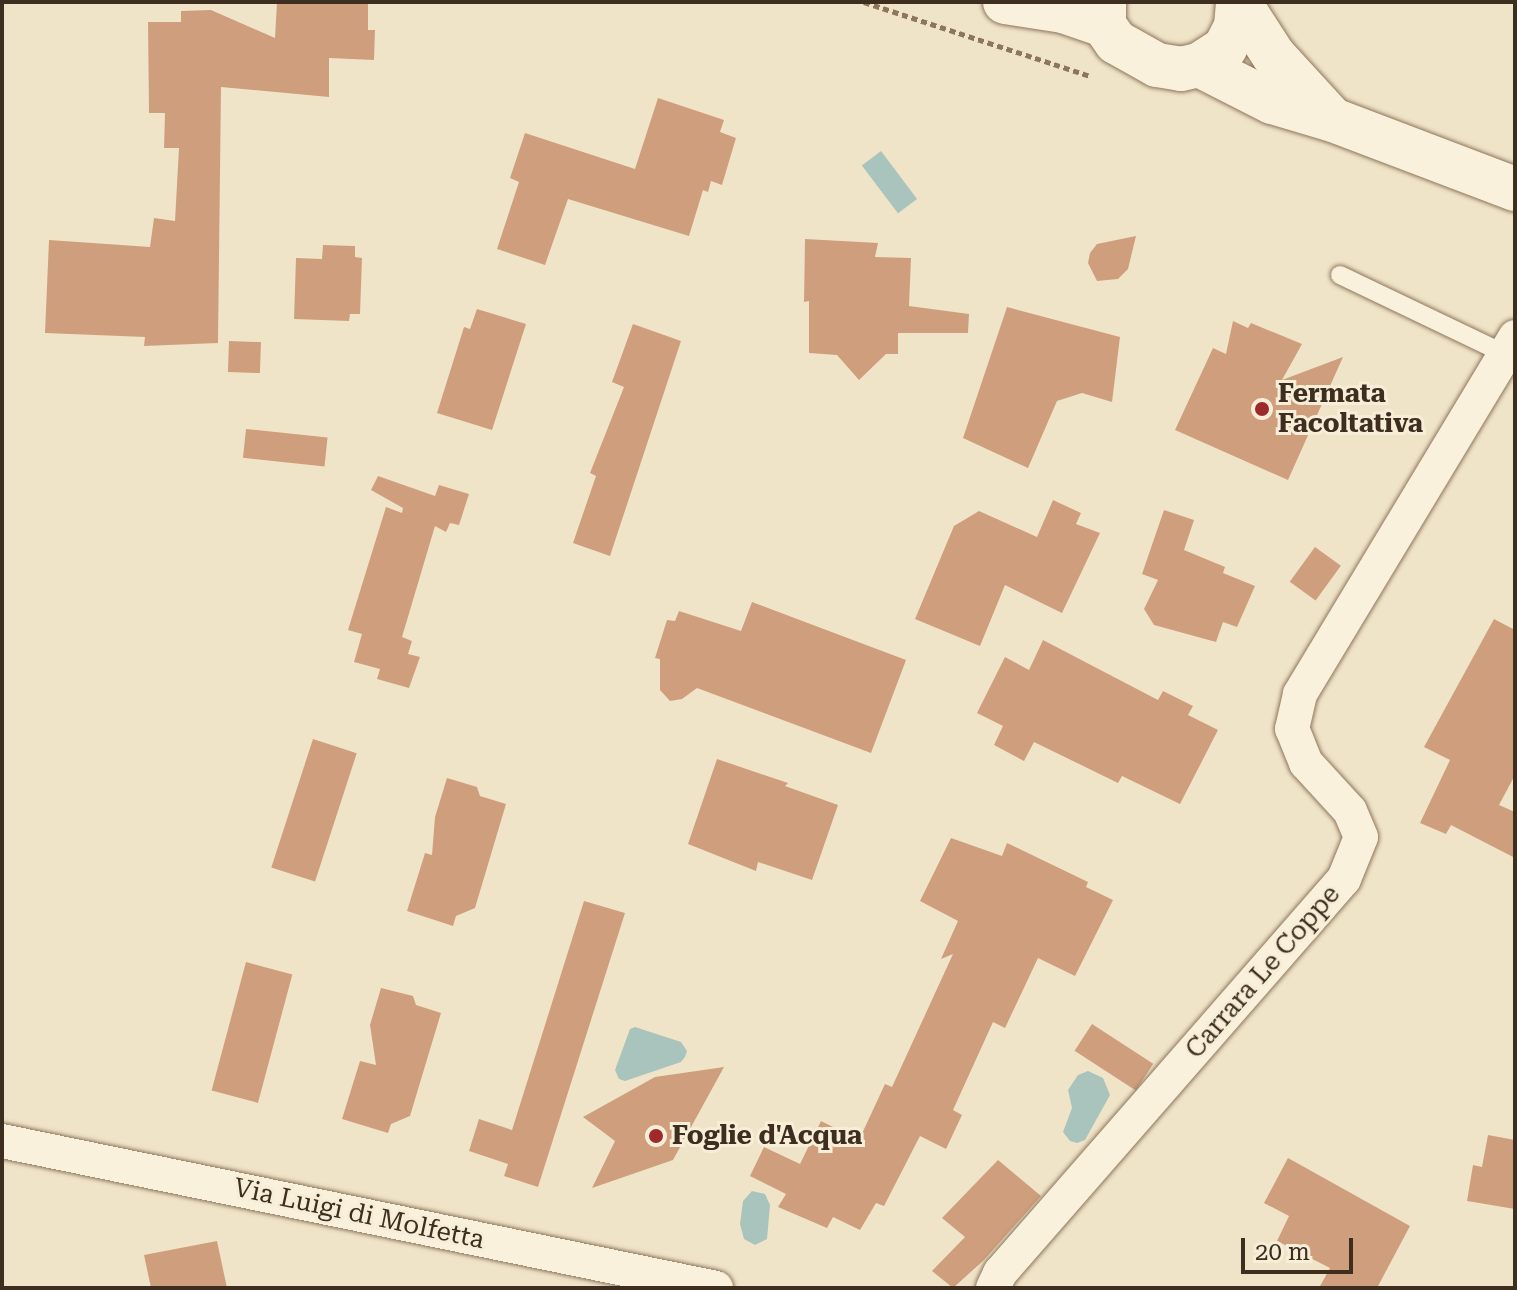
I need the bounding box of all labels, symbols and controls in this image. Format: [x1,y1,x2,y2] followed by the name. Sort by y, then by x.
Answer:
[1278,378,1423,440] place label: Fermata Facoltativa
[1253,400,1271,418] marker: Fermata Facoltativa
[1179,879,1347,1065] street label: Carrara Le Coppe
[672,1120,862,1152] place label: Foglie d'Acqua
[647,1127,665,1145] marker: Foglie d'Acqua
[231,1172,487,1256] street label: Via Luigi di Molfetta
[1245,1222,1357,1272] scale bar
[1255,1238,1310,1266] text: 20 m

